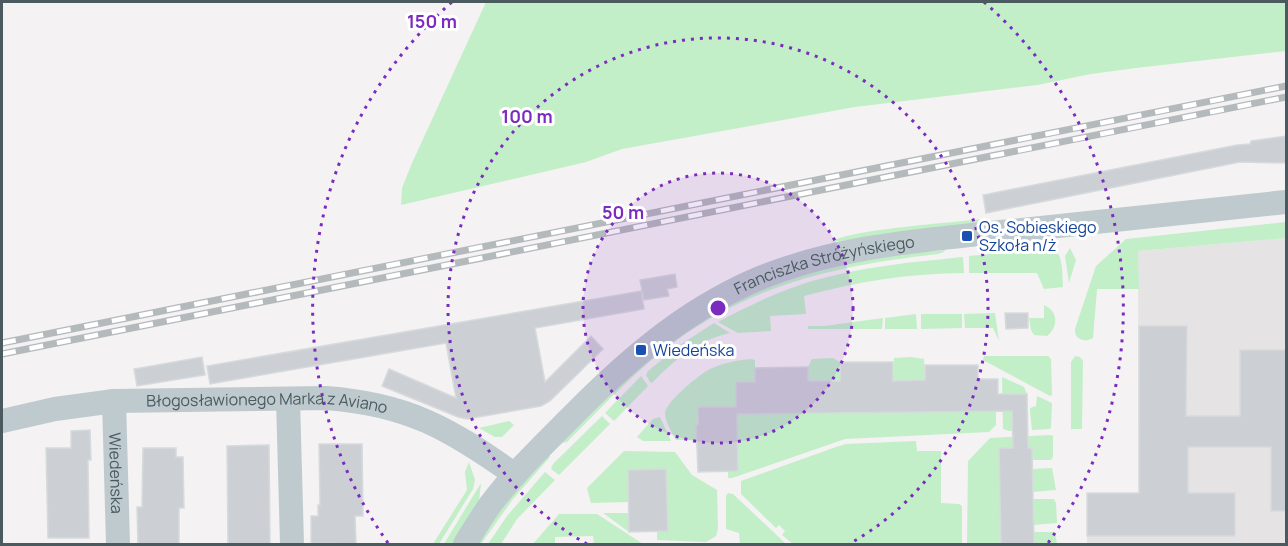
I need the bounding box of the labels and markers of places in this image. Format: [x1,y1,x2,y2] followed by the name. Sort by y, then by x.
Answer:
[979,216,1096,256] place label: Os. Sobieskiego Szkoła n/ż
[960,229,974,243] marker: Os. Sobieskiego Szkoła n/ż
[708,298,728,318] centre of rings
[653,339,734,361] place label: Wiedeńska
[634,343,648,357] marker: Wiedeńska

